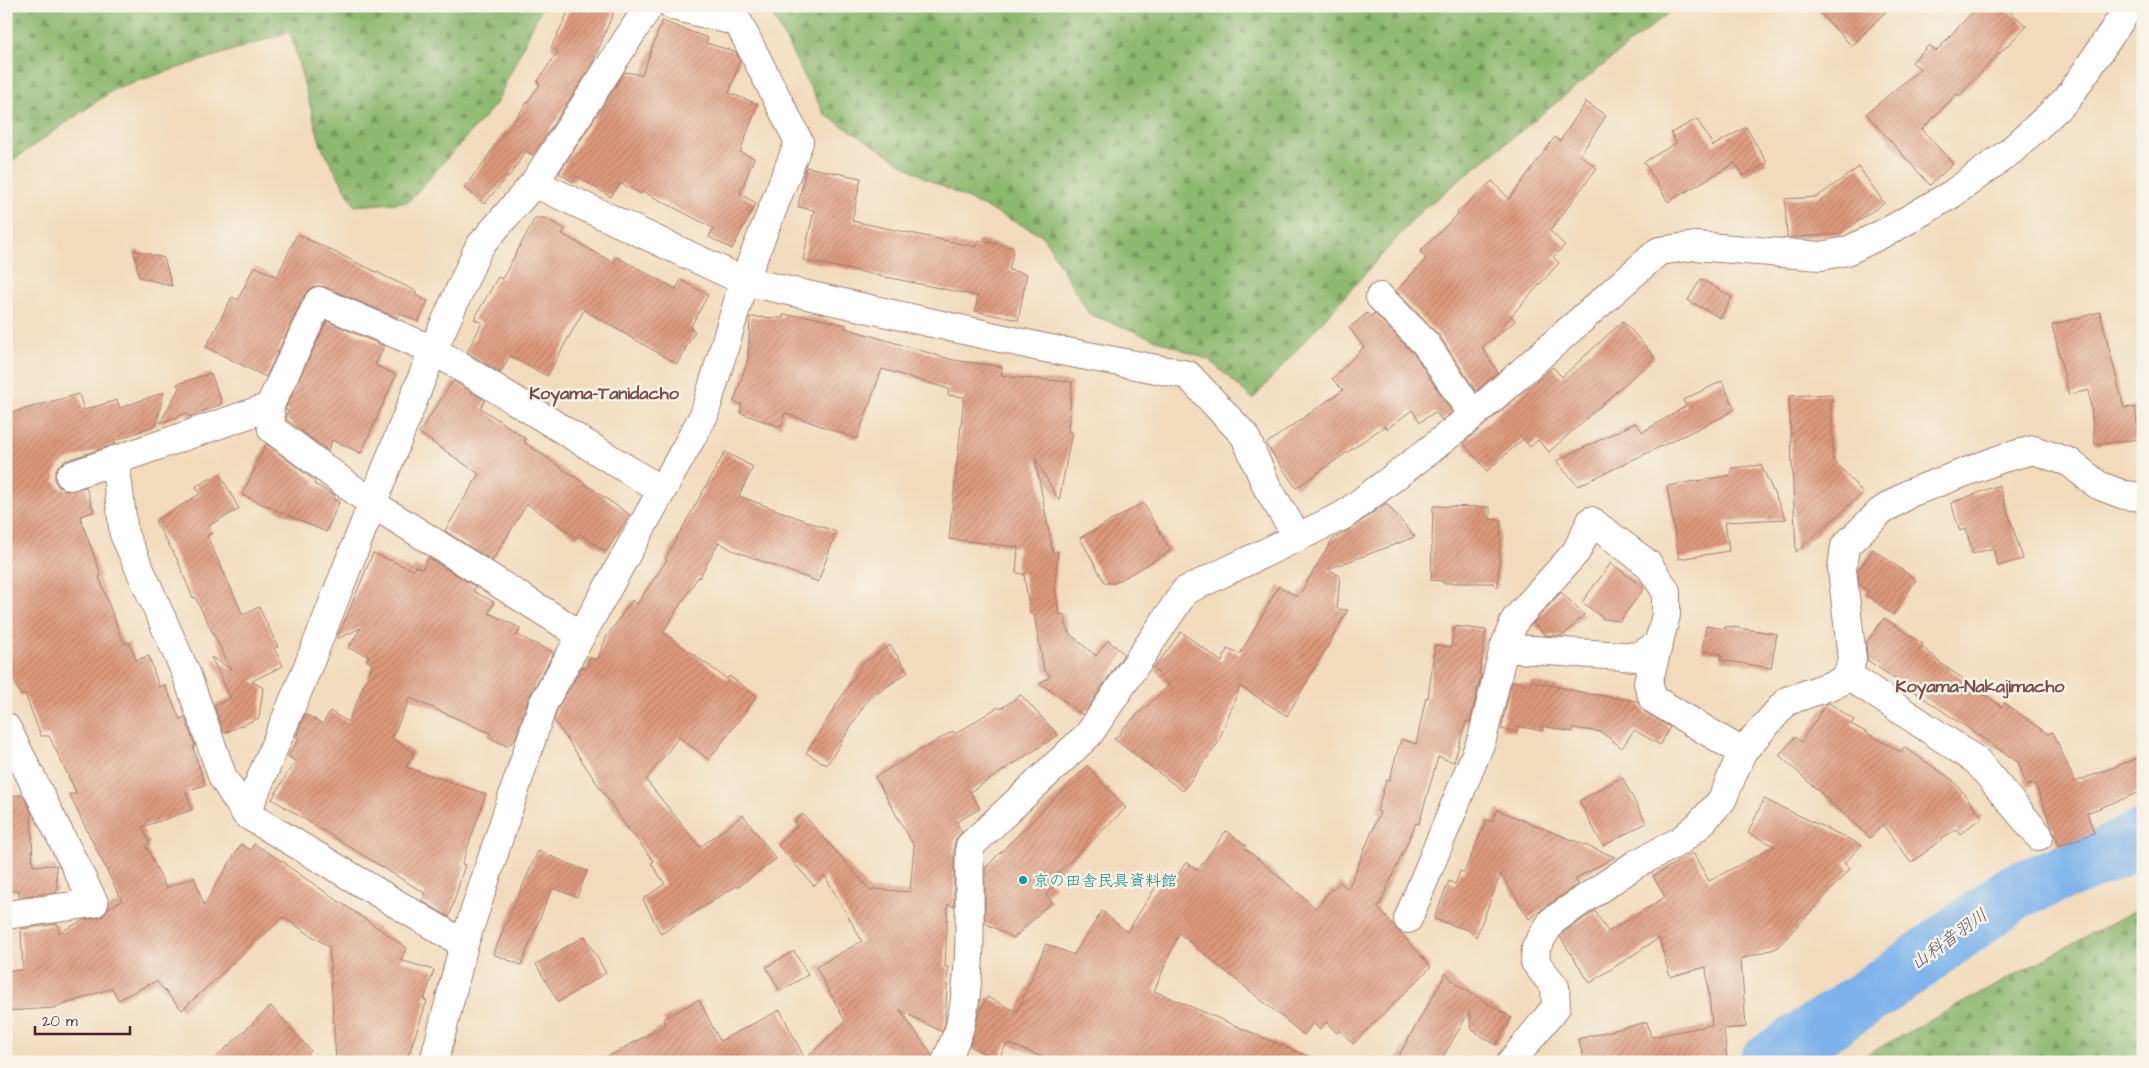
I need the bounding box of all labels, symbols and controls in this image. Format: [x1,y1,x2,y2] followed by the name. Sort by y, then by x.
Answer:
[529,381,680,407] district label: Koyama-Tanidacho
[1896,674,2065,700] district label: Koyama-Nakajimacho
[1033,870,1177,892] place label: 京の田舎民具資料館
[1017,874,1029,886] marker: 京の田舎民具資料館
[1906,903,1993,976] water label: 山科音羽川
[35,1003,130,1035] scale bar
[42,1011,78,1032] text: 20 m

